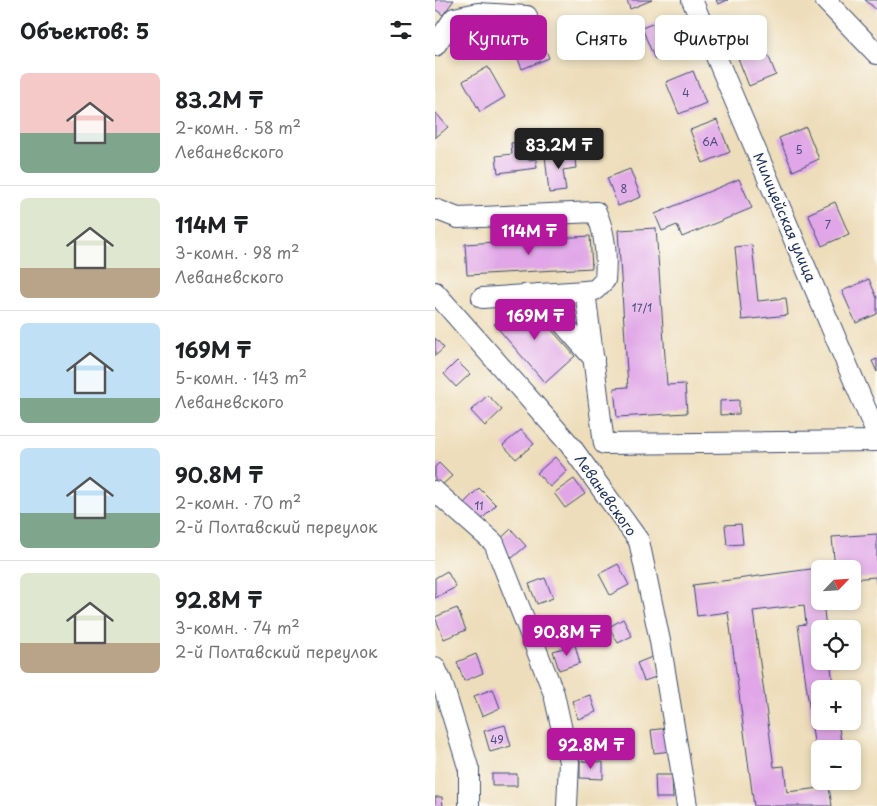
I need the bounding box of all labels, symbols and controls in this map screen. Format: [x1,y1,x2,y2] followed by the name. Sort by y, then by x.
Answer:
[20,14,149,46] text: Объектов: 5
[450,15,547,60] chip: Купить
[557,15,645,60] chip: Снять
[655,15,767,60] chip: Фильтры
[387,16,415,44] icon: filters
[175,83,263,115] text: 83.2M ₸
[682,84,690,101] house number: 4
[60,93,120,153] icon: home
[175,115,301,139] text: 2-комн. · 58 m²
[513,128,605,170] pin: 83.2M ₸
[526,132,592,156] text: 83.2M ₸
[702,133,719,150] house number: 6А
[175,139,284,163] text: Леваневского
[795,141,803,158] house number: 5
[748,149,822,285] street label: Милицейская улица
[621,180,628,197] house number: 8
[175,208,248,240] text: 114M ₸
[488,214,570,256] pin: 114M ₸
[825,216,831,233] house number: 7
[60,218,120,278] icon: home
[501,218,557,242] text: 114M ₸
[175,240,300,264] text: 3-комн. · 98 m²
[175,264,284,288] text: Леваневского
[494,298,576,341] pin: 169M ₸
[632,299,652,316] house number: 17/1
[506,303,564,327] text: 169M ₸
[175,333,251,365] text: 169M ₸
[60,343,120,403] icon: home
[175,365,307,389] text: 5-комн. · 143 m²
[175,389,284,413] text: Леваневского
[570,450,642,540] street label: Леваневского
[175,458,263,490] text: 90.8M ₸
[60,468,120,528] icon: home
[175,490,301,514] text: 2-комн. · 70 m²
[474,497,484,514] house number: 11
[175,514,378,538] text: 2-й Полтавский переулок
[811,560,861,610] north arrow
[811,560,861,790] map controls
[175,583,262,615] text: 92.8M ₸
[60,593,120,653] icon: home
[521,614,613,657] pin: 90.8M ₸
[175,615,300,639] text: 3-комн. · 74 m²
[534,619,600,643] text: 90.8M ₸
[811,620,861,670] button: locate
[175,639,378,663] text: 2-й Полтавский переулок
[811,680,861,730] button: +
[545,728,637,770] pin: 92.8M ₸
[490,731,504,748] house number: 49
[558,732,624,756] text: 92.8M ₸
[811,740,861,790] button: −

